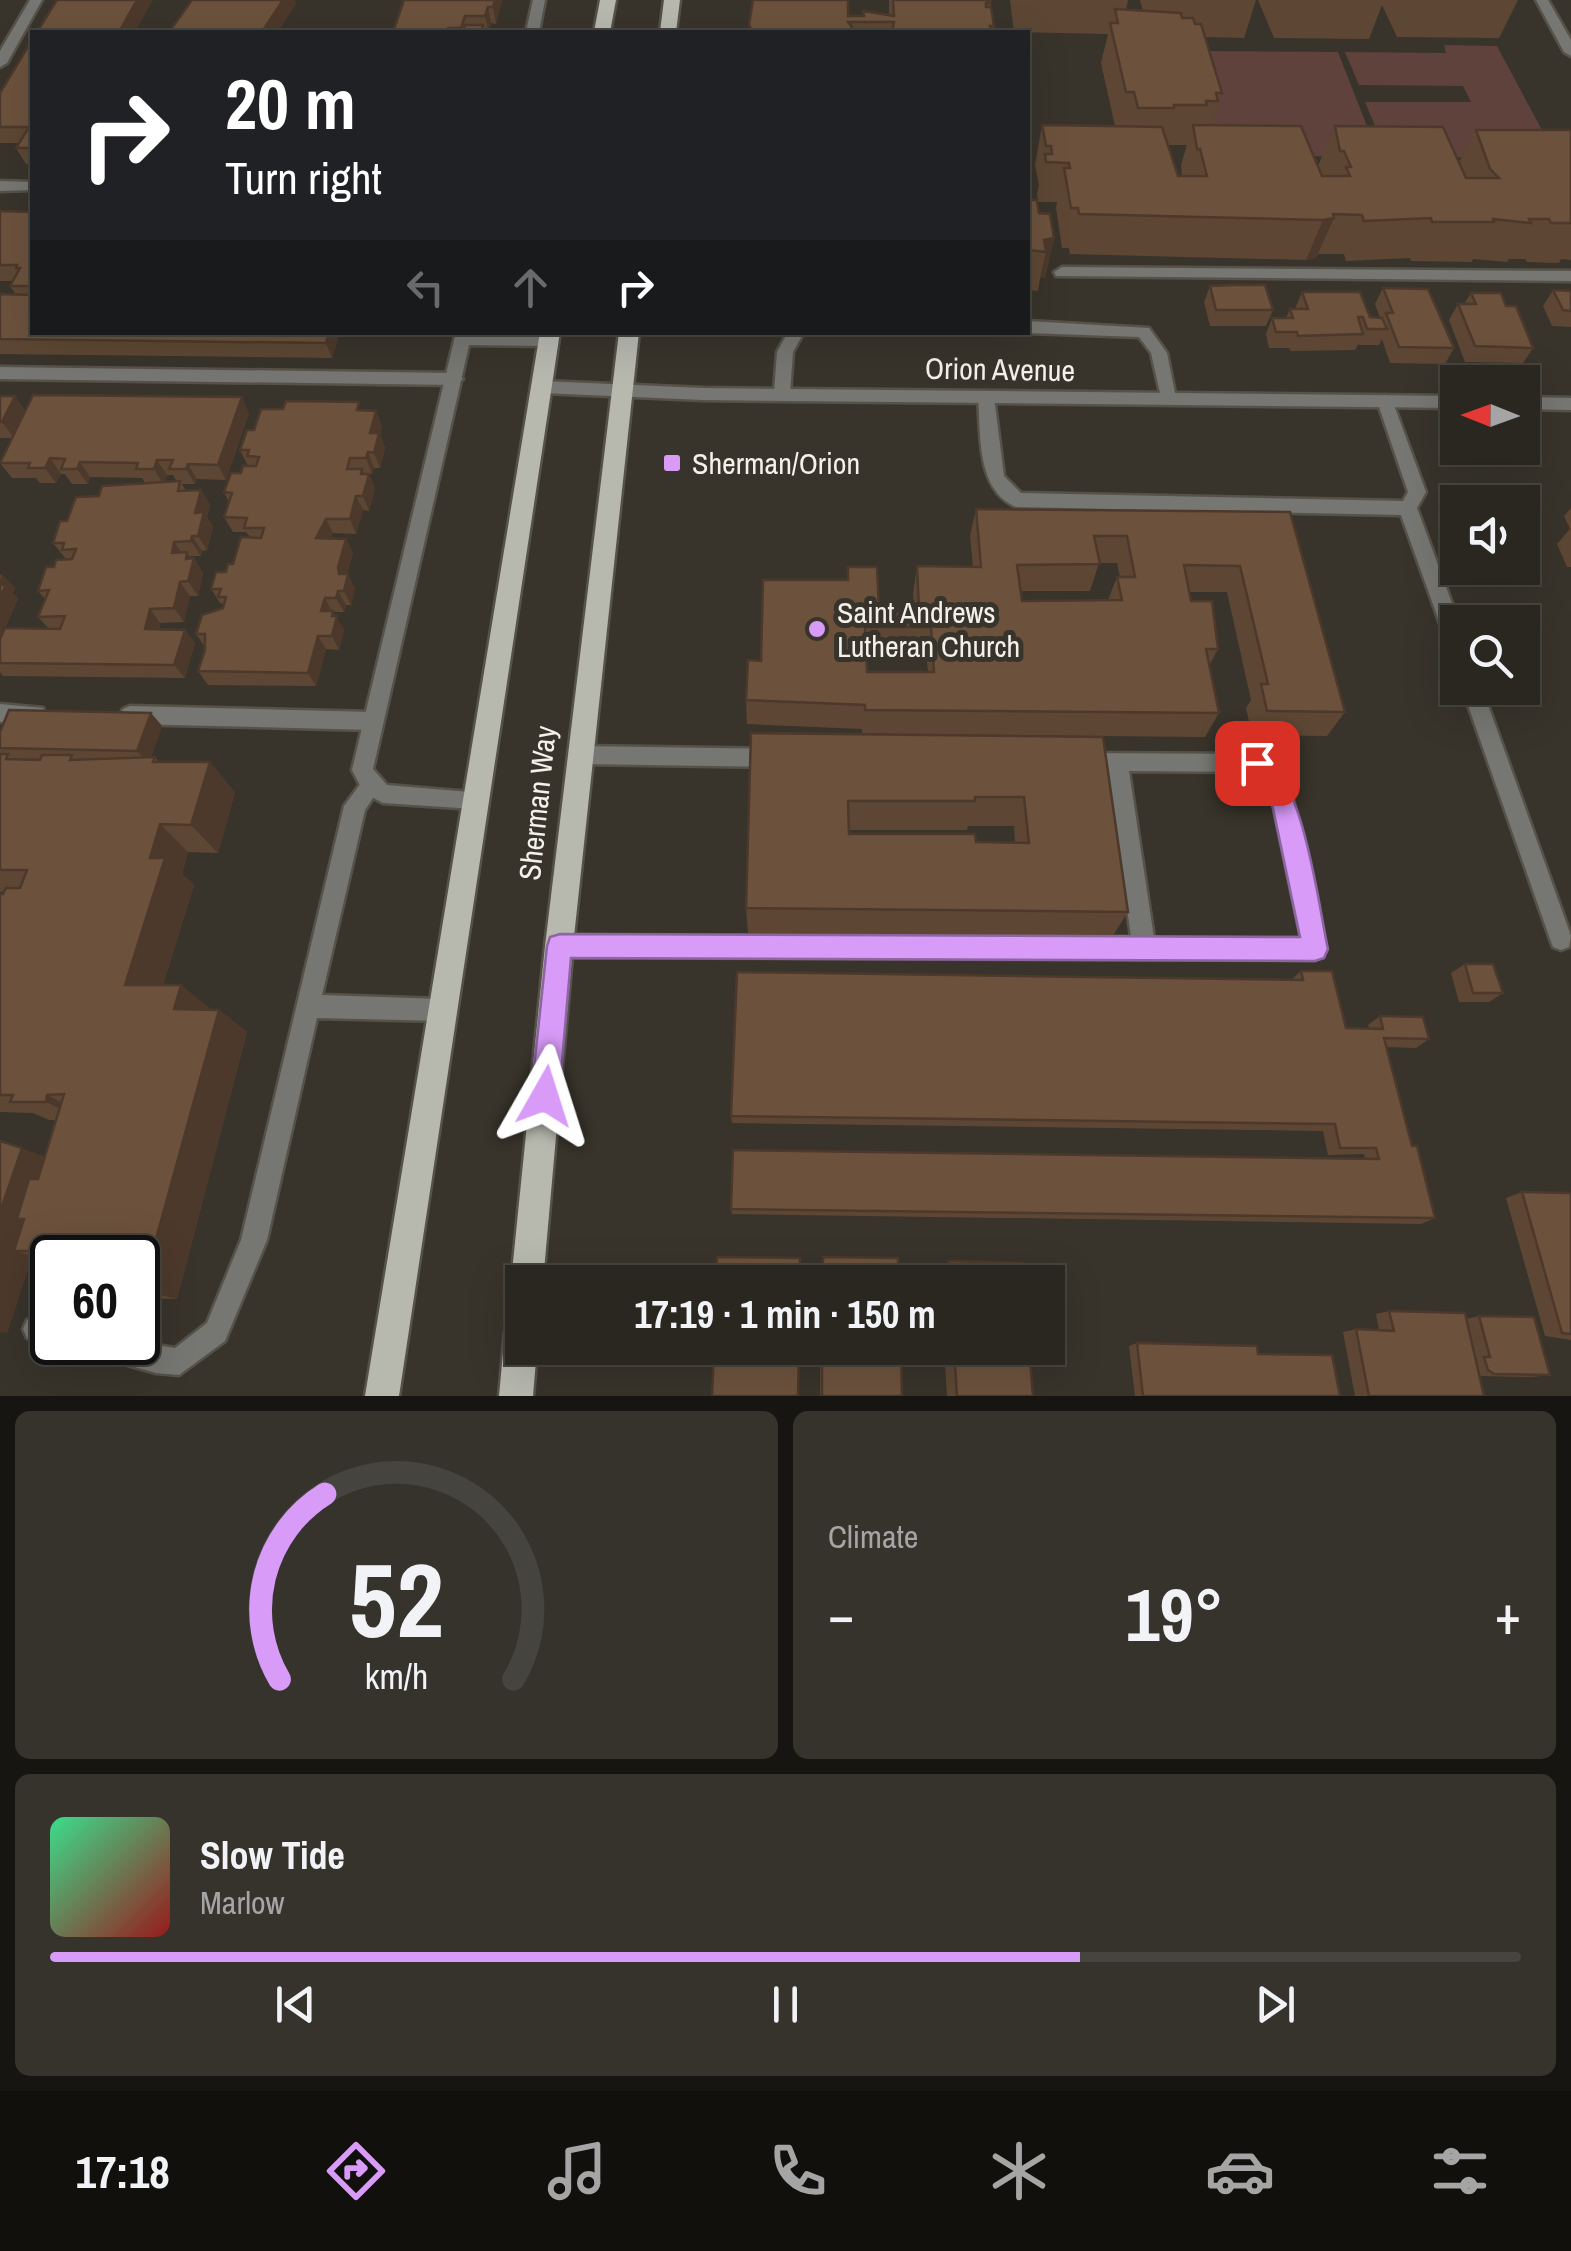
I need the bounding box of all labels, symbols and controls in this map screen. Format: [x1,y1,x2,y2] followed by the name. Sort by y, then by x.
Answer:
[225,57,356,151] text: 20 m
[60,70,190,200] icon: right
[225,147,382,208] text: Turn right
[398,260,453,315] icon: left
[503,260,558,315] icon: ahead
[608,260,663,315] icon: right
[925,348,1075,390] street label: Orion Avenue
[1440,365,1540,465] north arrow
[1440,365,1540,705] map controls
[692,443,860,483] place label: Sherman/Orion
[661,452,683,474] marker: Sherman/Orion
[1440,485,1540,585] button: sound
[837,592,1020,666] place label: Saint Andrews Lutheran Church
[1440,605,1540,705] button: search
[806,618,828,640] marker: Saint Andrews Lutheran Church
[1215,721,1300,806] pin
[509,723,565,882] street label: Sherman Way
[1230,736,1285,791] icon: arrive
[493,1044,597,1148] position arrow
[30,1235,160,1365] speed limit sign: 60
[634,1289,936,1340] text: 17:19 · 1 min · 150 m
[828,1515,918,1558] text: Climate
[349,1529,444,1669] text: 52
[1125,1563,1224,1664] text: 19°
[828,1577,854,1651] text: −
[1495,1577,1521,1651] text: +
[365,1652,428,1700] text: km/h
[200,1830,345,1881] text: Slow Tide
[200,1881,285,1924] text: Marlow
[268,1977,323,2032] icon: previous
[758,1977,813,2032] icon: pause
[1248,1977,1303,2032] icon: next
[321,2136,391,2206] icon: directions
[542,2136,612,2206] icon: music
[763,2136,833,2206] icon: phone
[984,2136,1054,2206] icon: climate
[1205,2136,1275,2206] icon: car
[1425,2136,1495,2206] icon: filters
[75,2141,170,2202] text: 17:18

